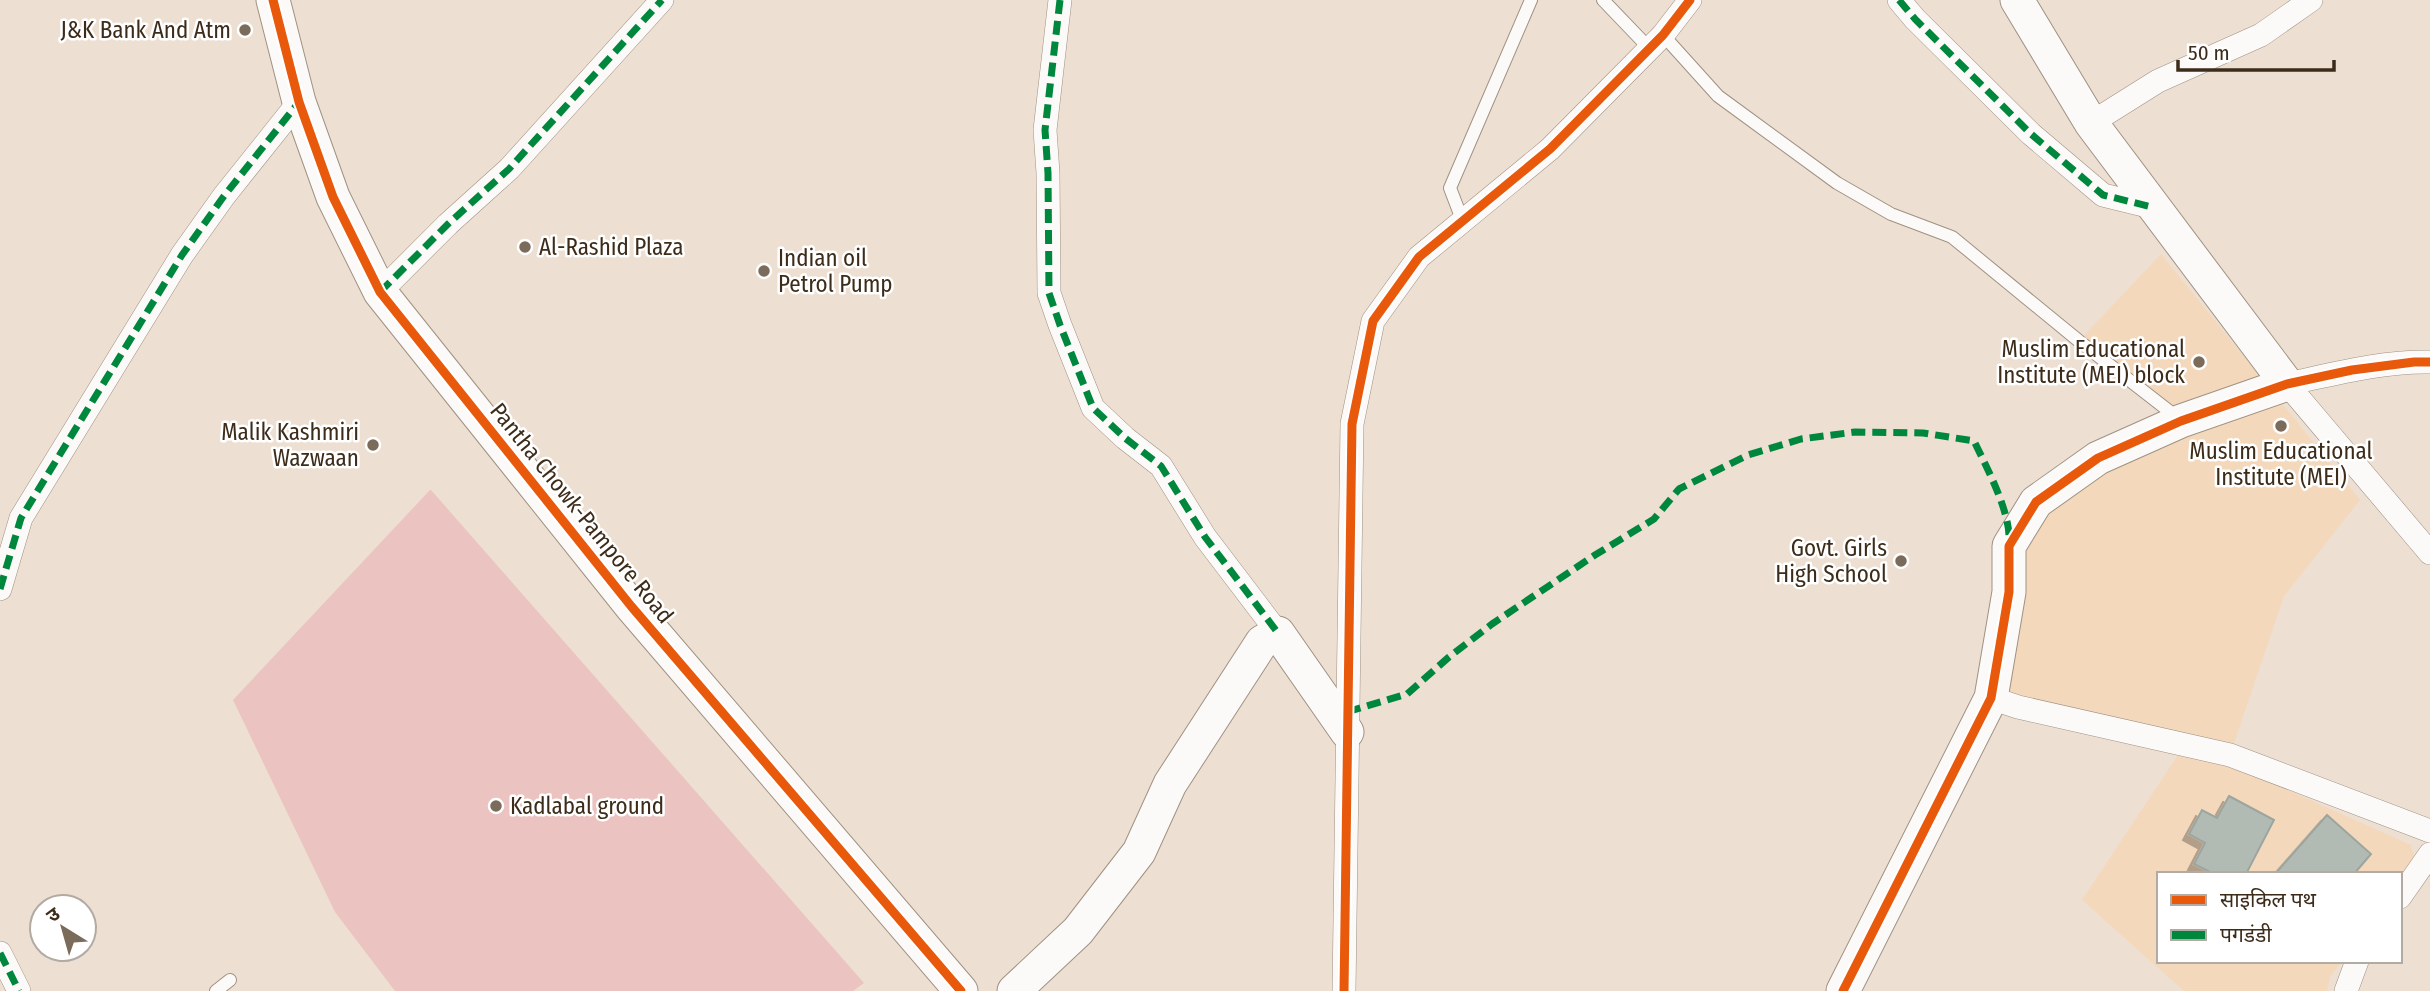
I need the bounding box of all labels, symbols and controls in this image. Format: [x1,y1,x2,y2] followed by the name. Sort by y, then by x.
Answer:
[61,16,231,44] place label: J&K Bank And Atm
[237,22,253,38] marker: J&K Bank And Atm
[2178,28,2334,72] scale bar
[2188,40,2230,66] text: 50 m
[539,233,683,261] place label: Al-Rashid Plaza
[517,239,533,255] marker: Al-Rashid Plaza
[778,244,893,298] place label: Indian oil Petrol Pump
[756,263,772,279] marker: Indian oil Petrol Pump
[1997,335,2185,389] place label: Muslim Educational Institute (MEI) block
[2191,354,2207,370] marker: Muslim Educational Institute (MEI) block
[484,397,680,629] street label: Pantha Chowk-Pampore Road
[221,418,359,472] place label: Malik Kashmiri Wazwaan
[2273,418,2289,434] marker: Muslim Educational Institute (MEI)
[365,437,381,453] marker: Malik Kashmiri Wazwaan
[2189,437,2373,491] place label: Muslim Educational Institute (MEI)
[1775,534,1887,588] place label: Govt. Girls High School
[1893,553,1909,569] marker: Govt. Girls High School
[510,792,664,820] place label: Kadlabal ground
[488,798,504,814] marker: Kadlabal ground
[2157,872,2402,963] legend
[2220,887,2317,913] text: साइकिल पथ
[28,893,98,963] north arrow
[42,902,65,927] text: उ
[2220,922,2272,948] text: पगडंडी

